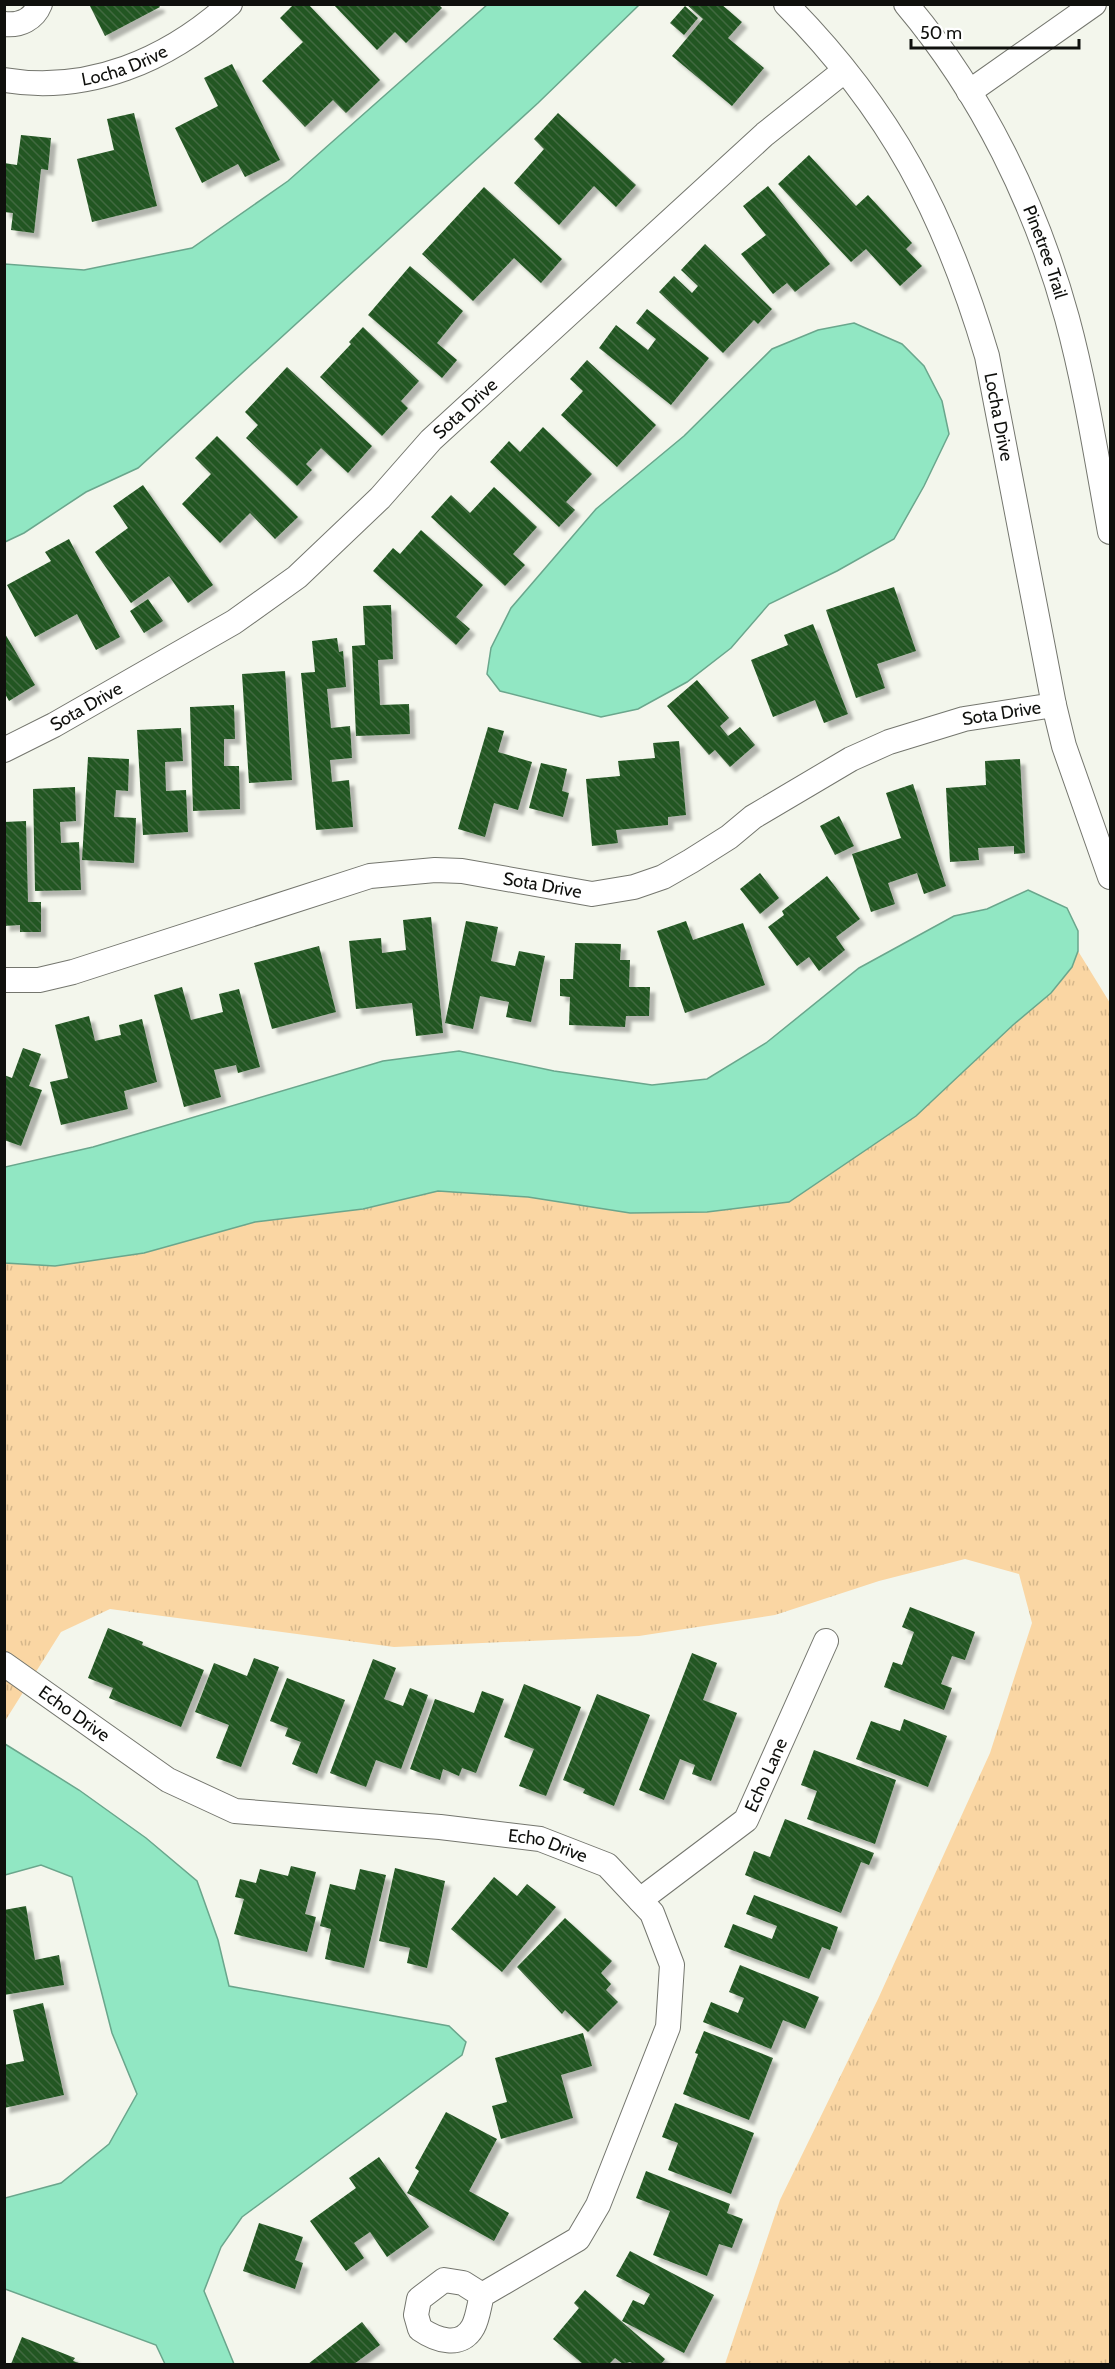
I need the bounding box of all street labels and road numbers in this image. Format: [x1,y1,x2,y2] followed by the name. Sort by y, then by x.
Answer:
[80,40,171,91] street label: Locha Drive
[1018,202,1072,302] street label: Pinetree Trail
[979,371,1018,463] street label: Locha Drive
[429,374,502,444] street label: Sota Drive
[46,677,126,736] street label: Sota Drive
[961,696,1043,730] street label: Sota Drive
[501,867,583,903] street label: Sota Drive
[34,1681,114,1746] street label: Echo Drive
[740,1735,792,1815] street label: Echo Lane
[507,1824,591,1867] street label: Echo Drive

